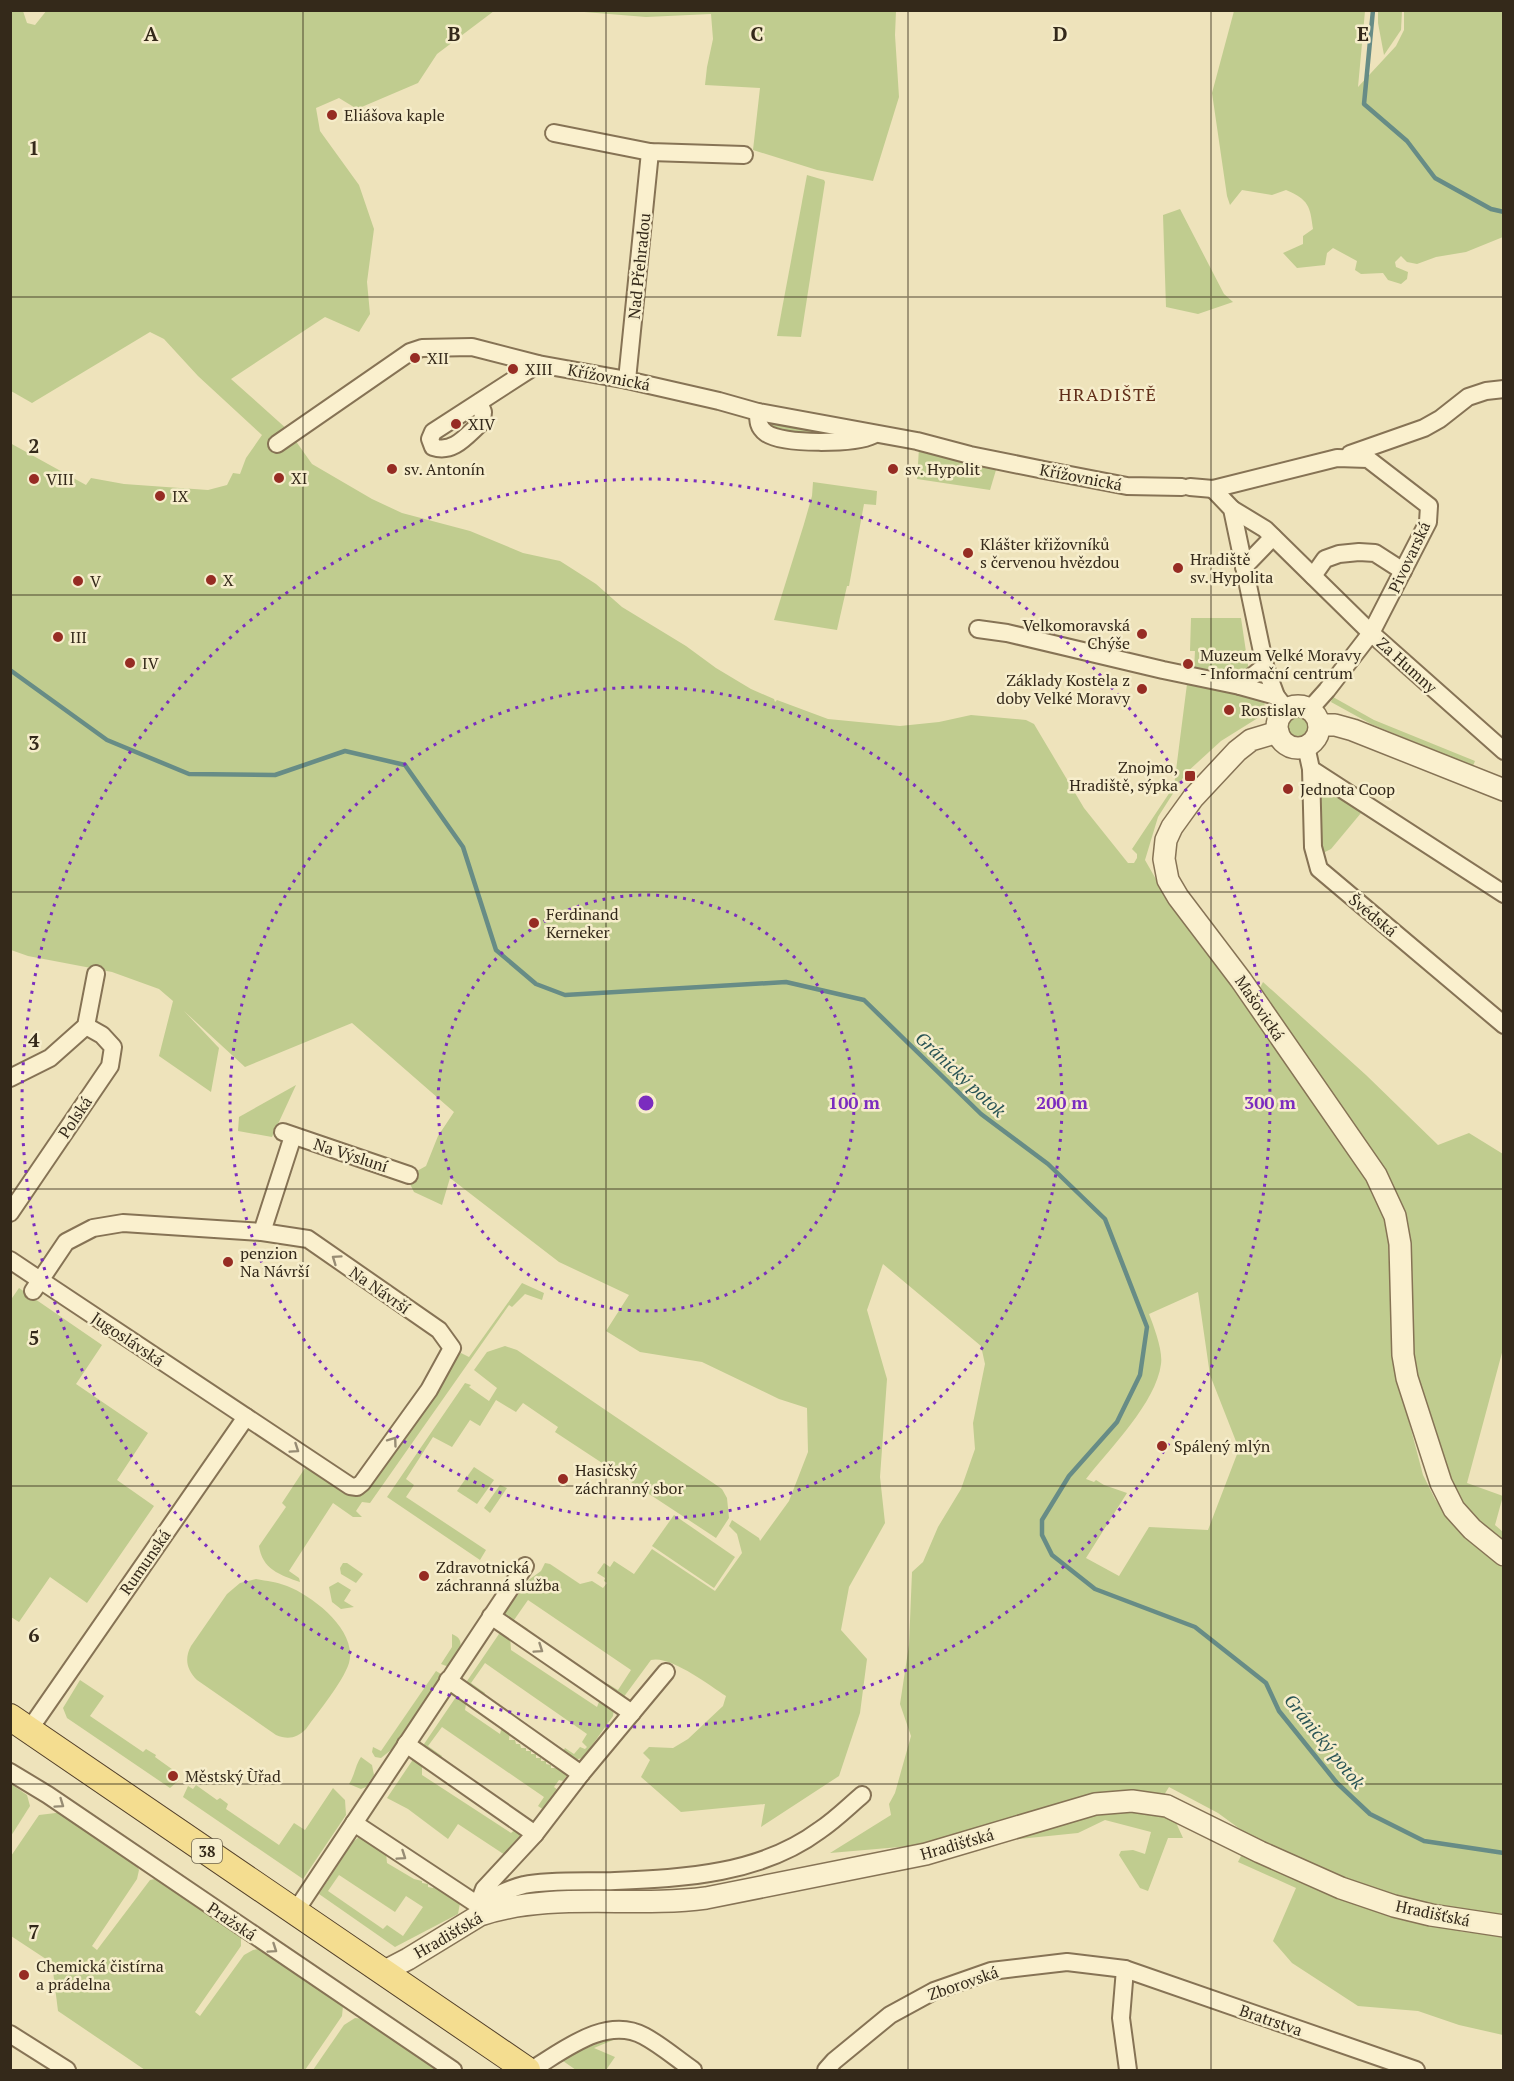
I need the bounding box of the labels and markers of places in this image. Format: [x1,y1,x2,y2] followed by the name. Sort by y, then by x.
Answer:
[344,104,445,126] place label: Eliášova kaple
[325,108,339,122] marker: Eliášova kaple
[427,347,449,369] place label: XII
[408,351,422,365] marker: XII
[525,358,553,380] place label: XIII
[506,362,520,376] marker: XIII
[468,413,495,435] place label: XIV
[449,417,463,431] marker: XIV
[404,458,485,480] place label: sv. Antonín
[905,458,980,480] place label: sv. Hypolit
[385,462,399,476] marker: sv. Antonín
[886,462,900,476] marker: sv. Hypolit
[291,467,307,489] place label: XI
[46,468,74,490] place label: VIII
[272,471,286,485] marker: XI
[27,472,41,486] marker: VIII
[172,485,189,507] place label: IX
[153,489,167,503] marker: IX
[980,533,1120,573] place label: Klášter křižovníků s červenou hvězdou
[961,546,975,560] marker: Klášter křižovníků s červenou hvězdou
[1190,548,1273,588] place label: Hradiště sv. Hypolita
[1171,561,1185,575] marker: Hradiště sv. Hypolita
[223,569,234,591] place label: X
[90,570,101,592] place label: V
[204,573,218,587] marker: X
[71,574,85,588] marker: V
[1022,614,1130,654] place label: Velkomoravská Chýše
[70,626,87,648] place label: III
[1135,627,1149,641] marker: Velkomoravská Chýše
[51,630,65,644] marker: III
[1200,644,1362,684] place label: Muzeum Velké Moravy - Informační centrum
[142,652,159,674] place label: IV
[123,656,137,670] marker: IV
[1181,657,1195,671] marker: Muzeum Velké Moravy - Informační centrum
[996,669,1131,709] place label: Základy Kostela z doby Velké Moravy
[1135,682,1149,696] marker: Základy Kostela z doby Velké Moravy
[1241,699,1306,721] place label: Rostislav
[1222,703,1236,717] marker: Rostislav
[1069,756,1178,796] place label: Znojmo, Hradiště, sýpka
[1183,769,1197,783] marker: Znojmo, Hradiště, sýpka
[1300,778,1395,800] place label: Jednota Coop
[1281,782,1295,796] marker: Jednota Coop
[546,903,619,943] place label: Ferdinand Kerneker
[527,916,541,930] marker: Ferdinand Kerneker
[636,1093,656,1113] centre of rings
[240,1242,310,1282] place label: penzion Na Návrší
[221,1255,235,1269] marker: penzion Na Návrší
[1174,1435,1271,1457] place label: Spálený mlýn
[1155,1439,1169,1453] marker: Spálený mlýn
[575,1459,684,1499] place label: Hasičský záchranný sbor
[556,1472,570,1486] marker: Hasičský záchranný sbor
[436,1556,559,1596] place label: Zdravotnická záchranná služba
[417,1569,431,1583] marker: Zdravotnická záchranná služba
[185,1765,281,1787] place label: Městský Ùřad
[166,1769,180,1783] marker: Městský Ùřad
[36,1955,164,1995] place label: Chemická čistírna a prádelna
[17,1968,31,1982] marker: Chemická čistírna a prádelna

